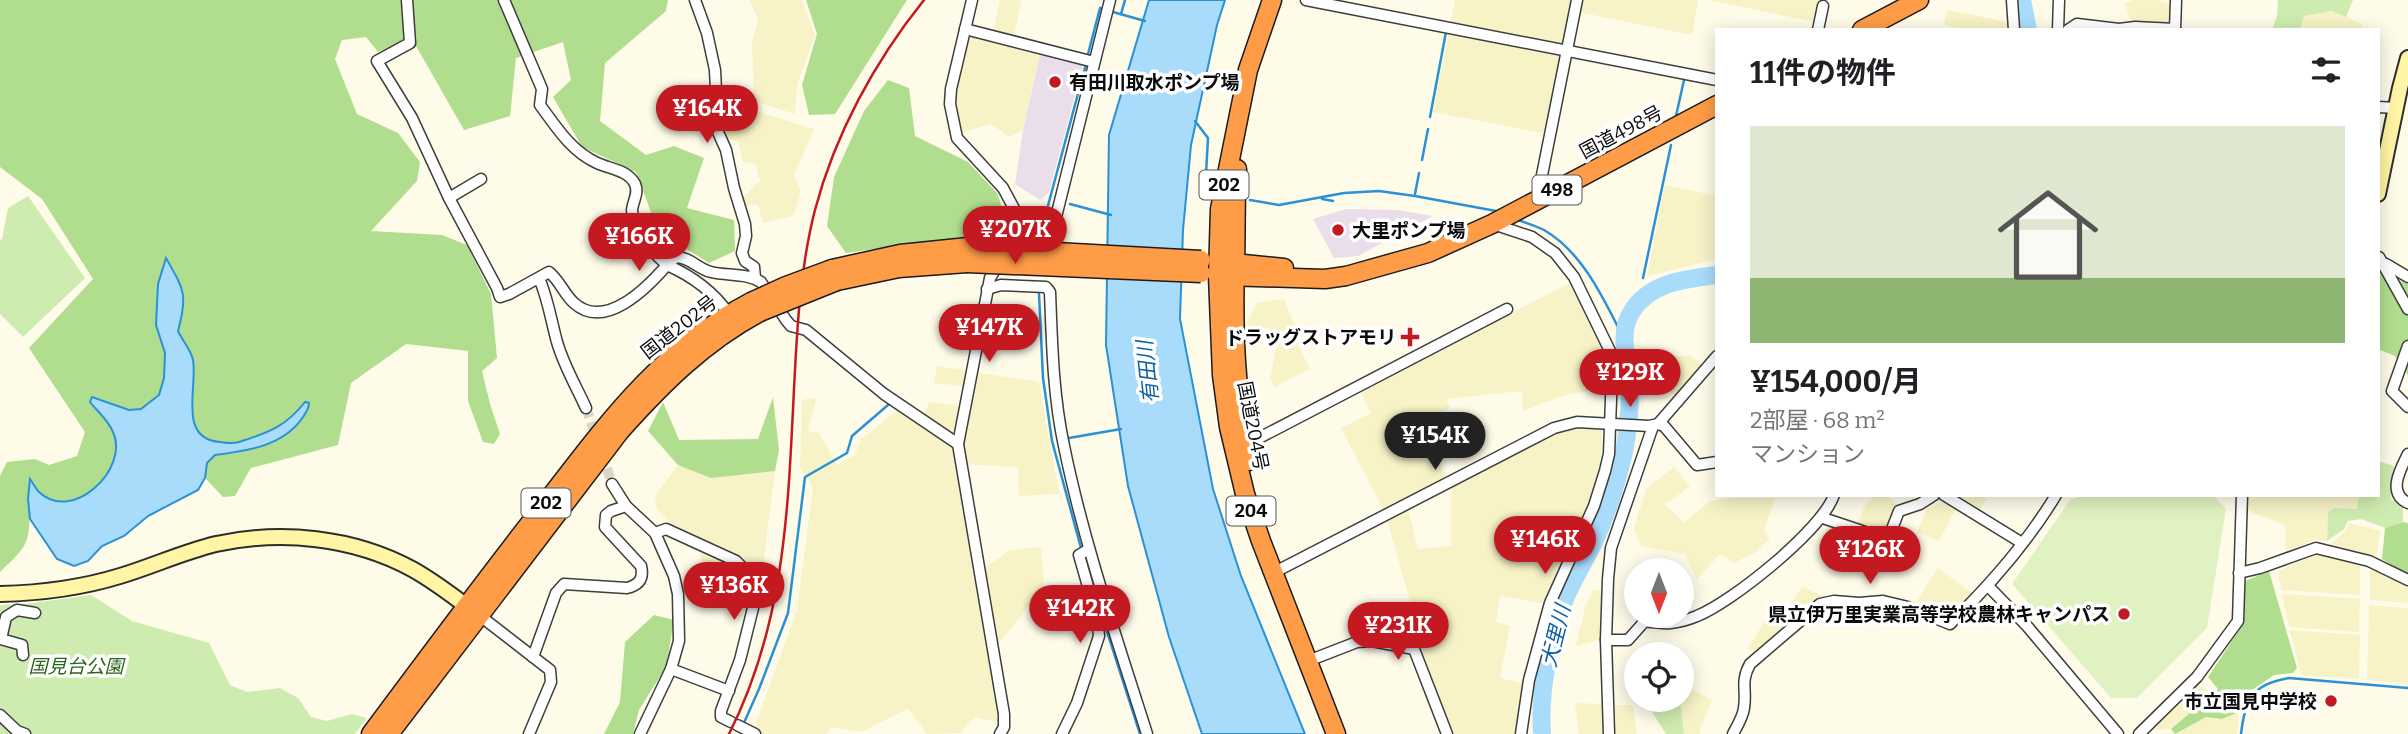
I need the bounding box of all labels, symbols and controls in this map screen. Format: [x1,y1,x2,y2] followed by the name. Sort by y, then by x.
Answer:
[2307,51,2345,89] icon: filters
[1750,55,1896,91] text: 11件の物件
[1069,71,1239,94] place label: 有田川取水ポンプ場
[1047,74,1063,90] marker: 有田川取水ポンプ場
[658,86,756,145] pin: ¥164K
[672,94,742,122] text: ¥164K
[1576,101,1666,163] street label: 国道498号
[1200,170,1248,200] road number: 202
[1985,172,2111,298] icon: home
[1532,176,1582,204] road number: 498
[966,206,1064,266] pin: ¥207K
[590,214,688,273] pin: ¥166K
[979,215,1051,243] text: ¥207K
[1352,219,1465,242] place label: 大里ポンプ場
[604,222,674,250] text: ¥166K
[1330,222,1346,238] marker: 大里ポンプ場
[637,290,721,364] street label: 国道202号
[940,304,1038,364] pin: ¥147K
[955,313,1023,341] text: ¥147K
[1225,326,1396,349] place label: ドラッグストアモリ
[1402,329,1418,345] marker: ドラッグストアモリ
[1132,337,1164,405] water label: 有田川
[1581,350,1679,409] pin: ¥129K
[1596,358,1664,386] text: ¥129K
[1750,364,1922,400] text: ¥154,000/月
[1233,379,1273,473] street label: 国道204号
[1750,406,1885,434] text: 2部屋 · 68 m²
[1386,412,1484,472] pin: ¥154K
[1400,421,1470,449] text: ¥154K
[1750,440,1865,468] text: マンション
[522,489,570,518] road number: 202
[1226,496,1276,526] road number: 204
[1496,516,1594,576] pin: ¥146K
[1510,525,1580,553] text: ¥146K
[1821,526,1919,586] pin: ¥126K
[1836,535,1904,563] text: ¥126K
[1624,558,1694,628] north arrow
[1624,558,1694,712] map controls
[685,562,783,622] pin: ¥136K
[699,571,769,599] text: ¥136K
[1031,586,1129,645] pin: ¥142K
[1045,594,1115,622] text: ¥142K
[1536,600,1577,670] water label: 大里川
[1349,602,1447,662] pin: ¥231K
[1768,603,2110,626] place label: 県立伊万里実業高等学校農林キャンパス
[2116,606,2132,622] marker: 県立伊万里実業高等学校農林キャンパス
[1364,611,1432,639] text: ¥231K
[1624,642,1694,712] button: locate
[28,655,126,678] park label: 国見台公園
[2184,690,2317,713] place label: 市立国見中学校
[2323,693,2339,709] marker: 市立国見中学校

